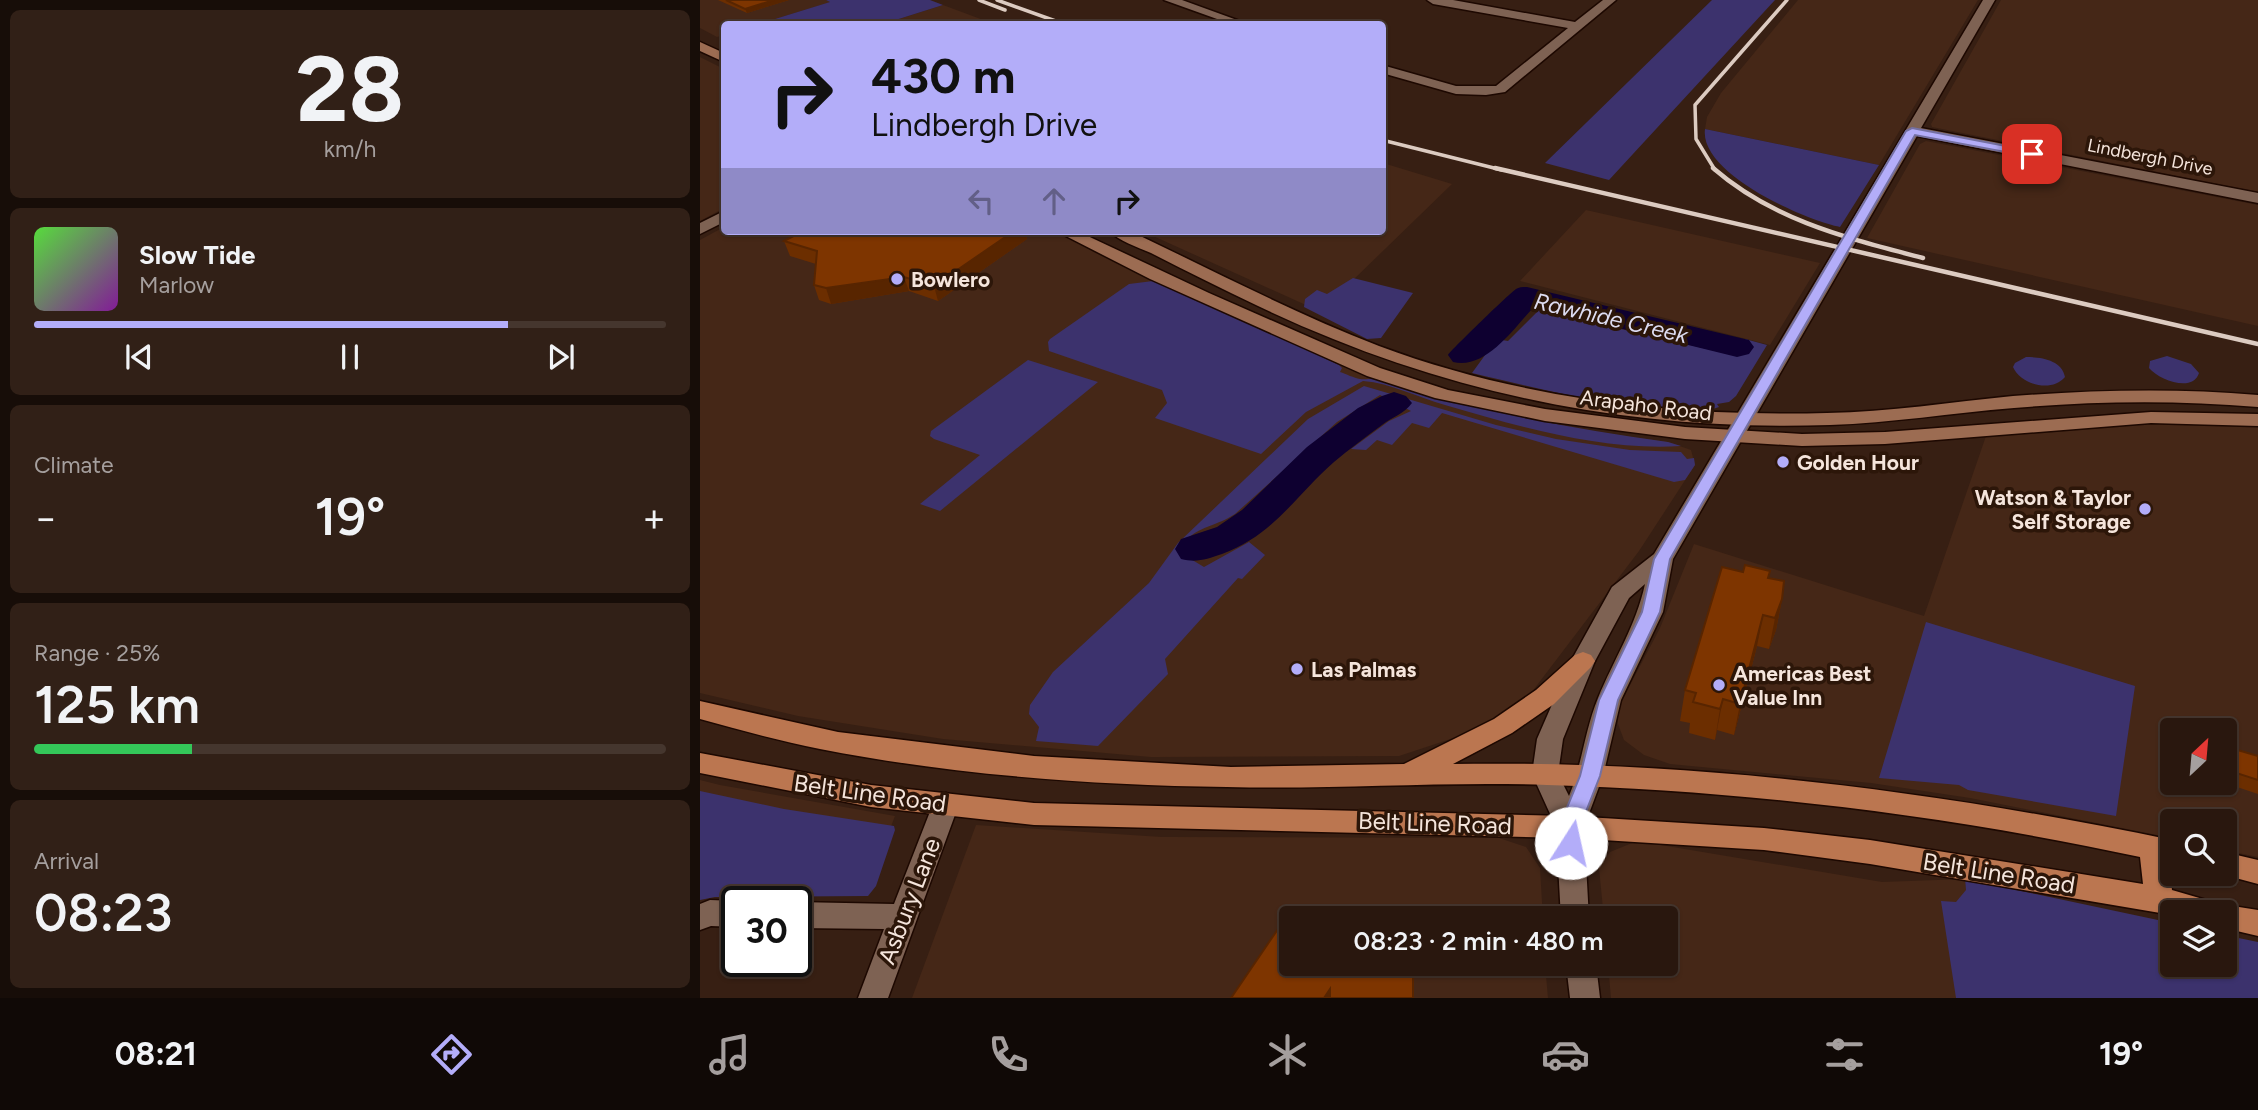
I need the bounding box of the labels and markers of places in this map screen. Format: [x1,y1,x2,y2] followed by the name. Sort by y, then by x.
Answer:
[2002,124,2062,184] pin
[911,267,990,292] place label: Bowlero
[889,271,905,287] marker: Bowlero
[1797,450,1919,475] place label: Golden Hour
[1775,454,1791,470] marker: Golden Hour
[1975,485,2131,534] place label: Watson & Taylor Self Storage
[2137,501,2153,517] marker: Watson & Taylor Self Storage
[1311,657,1417,682] place label: Las Palmas
[1289,661,1305,677] marker: Las Palmas
[1733,661,1872,710] place label: Americas Best Value Inn
[1711,677,1727,693] marker: Americas Best Value Inn

